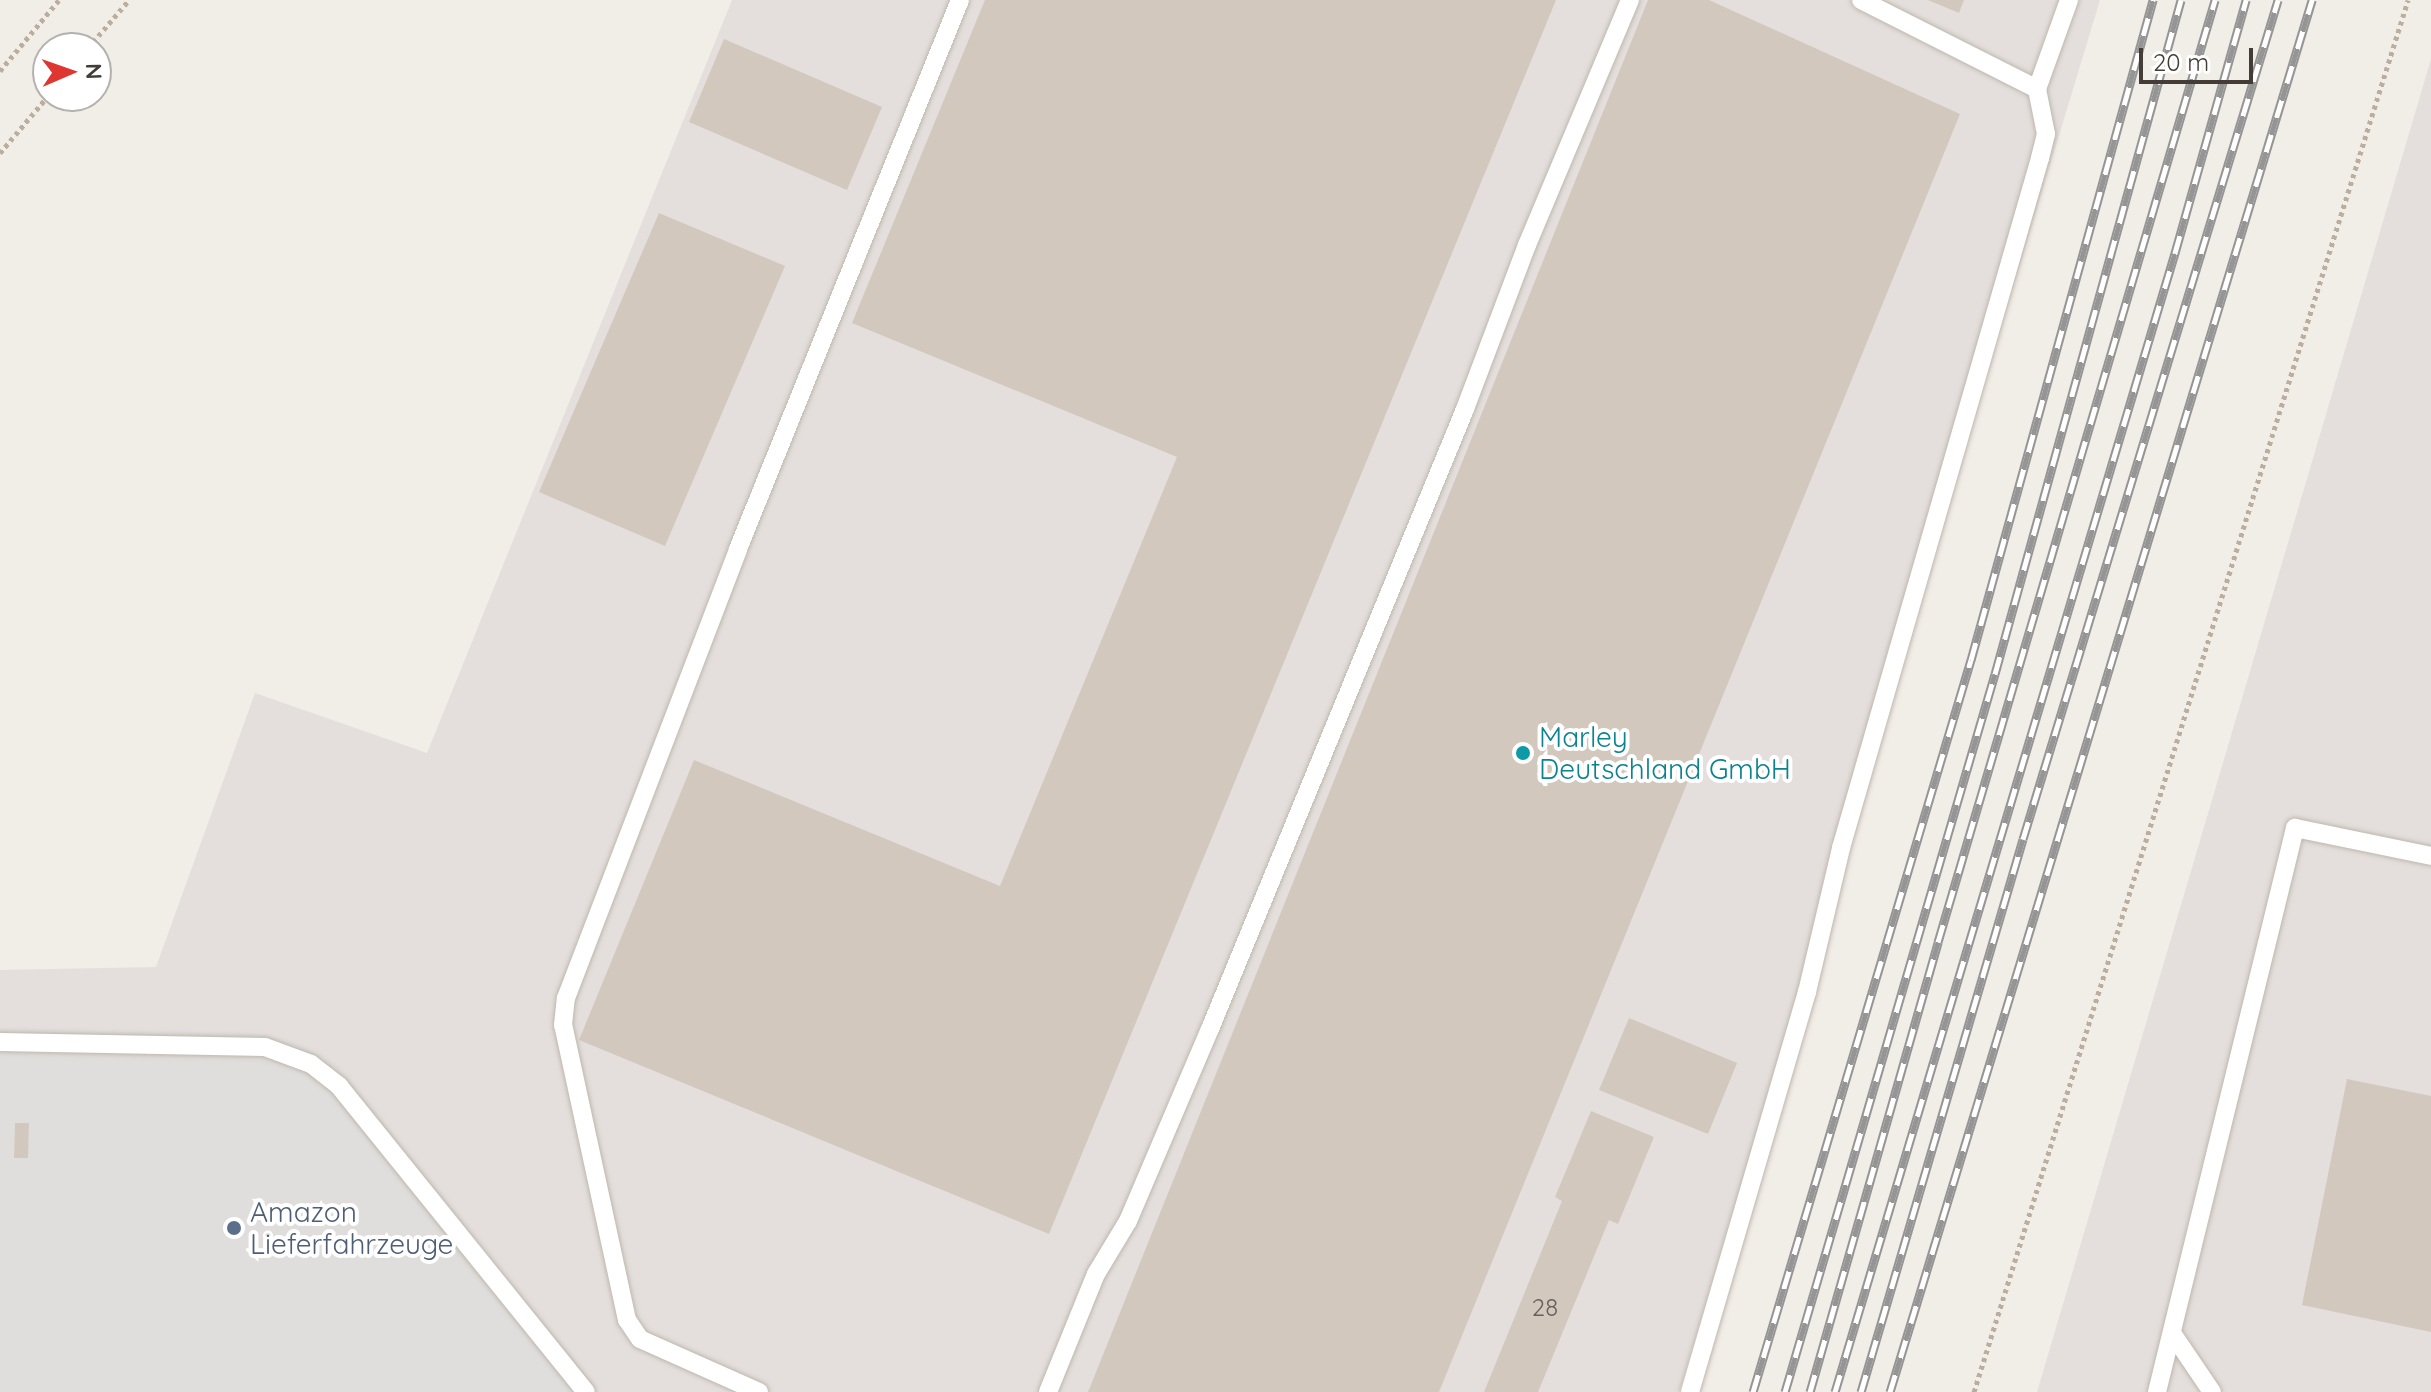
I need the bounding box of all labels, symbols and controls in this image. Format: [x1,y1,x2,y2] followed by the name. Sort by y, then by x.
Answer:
[32,32,112,112] north arrow
[2143,32,2257,82] scale bar
[2153,47,2209,77] text: 20 m
[80,63,108,80] text: N
[1539,720,1791,786] place label: Marley Deutschland GmbH
[1514,744,1532,762] marker: Marley Deutschland GmbH
[250,1195,453,1261] place label: Amazon Lieferfahrzeuge
[225,1219,243,1237] marker: Amazon Lieferfahrzeuge
[1532,1294,1558,1322] house number: 28

